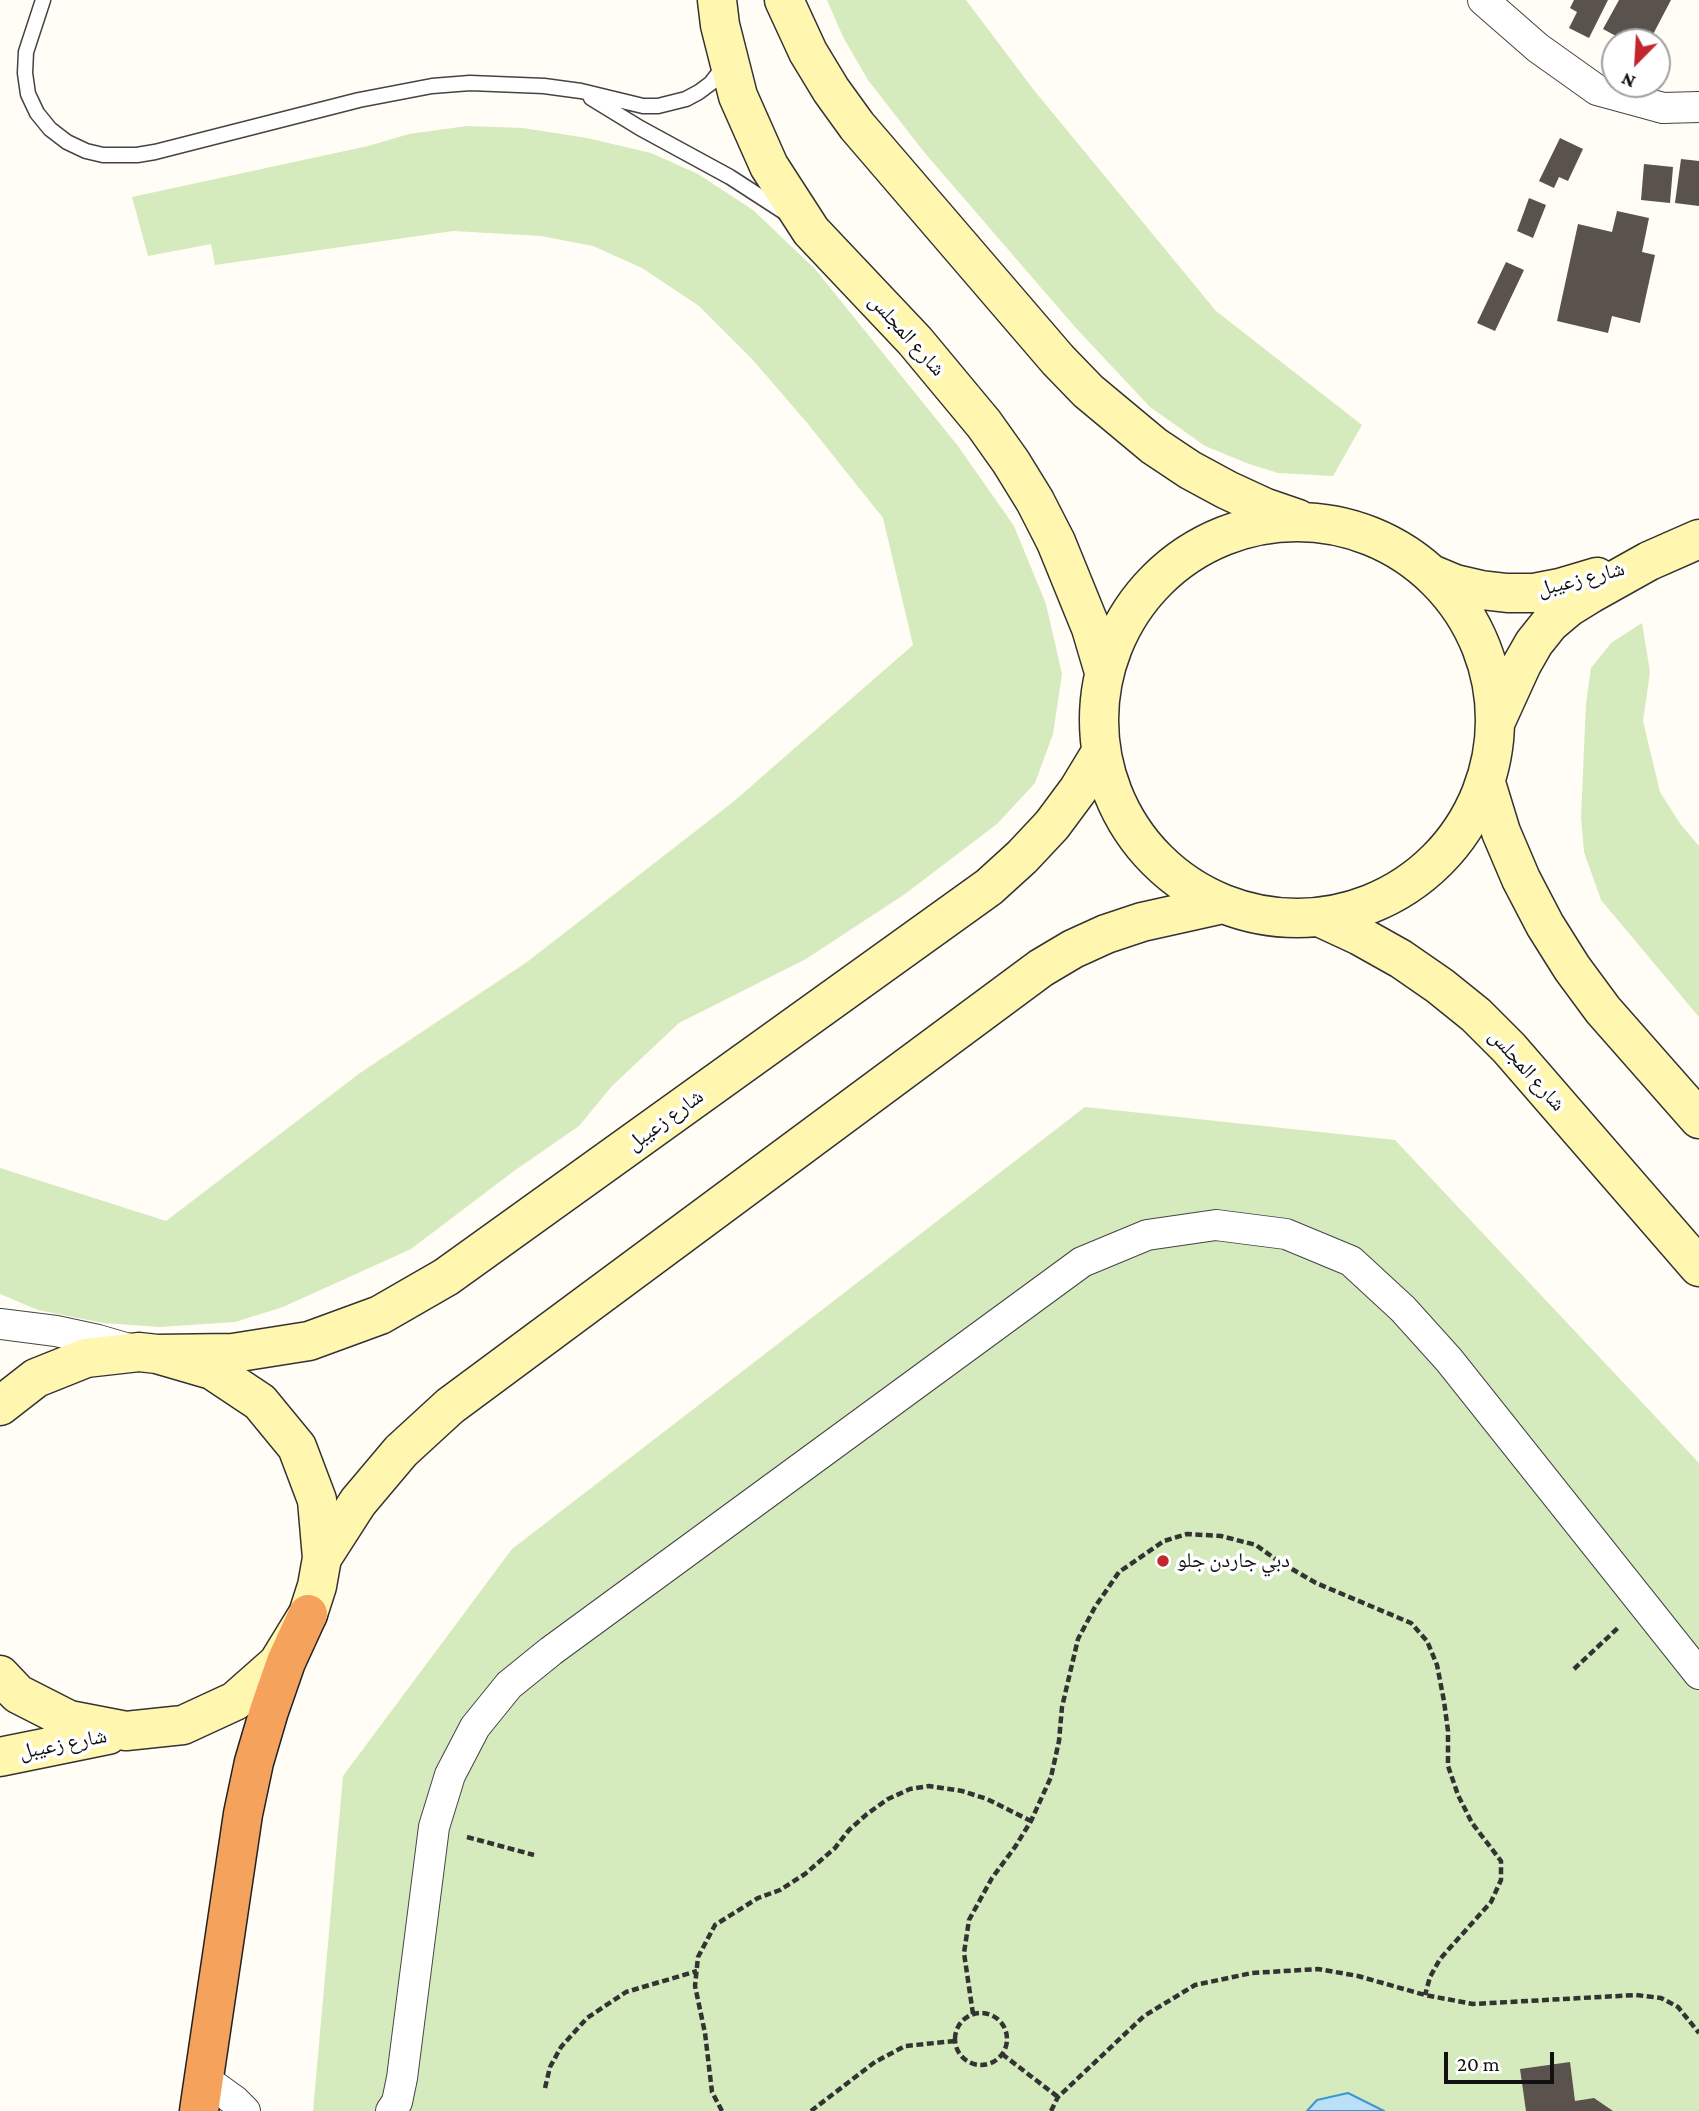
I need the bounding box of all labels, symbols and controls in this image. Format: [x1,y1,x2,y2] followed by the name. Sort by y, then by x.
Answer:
[1601,28,1671,98] north arrow
[1618,69,1638,93] text: N
[863,288,951,382] street label: شارع المجلس
[1535,556,1627,602] street label: شارع زعيبل
[1483,1023,1571,1117] street label: شارع المجلس
[622,1084,708,1156] street label: شارع زعيبل
[1177,1548,1290,1574] place label: دبي جاردن جلو
[1155,1553,1171,1569] marker: دبي جاردن جلو
[17,1723,109,1765] street label: شارع زعيبل
[1447,2038,1557,2082] scale bar
[1457,2052,1500,2076] text: 20 m

